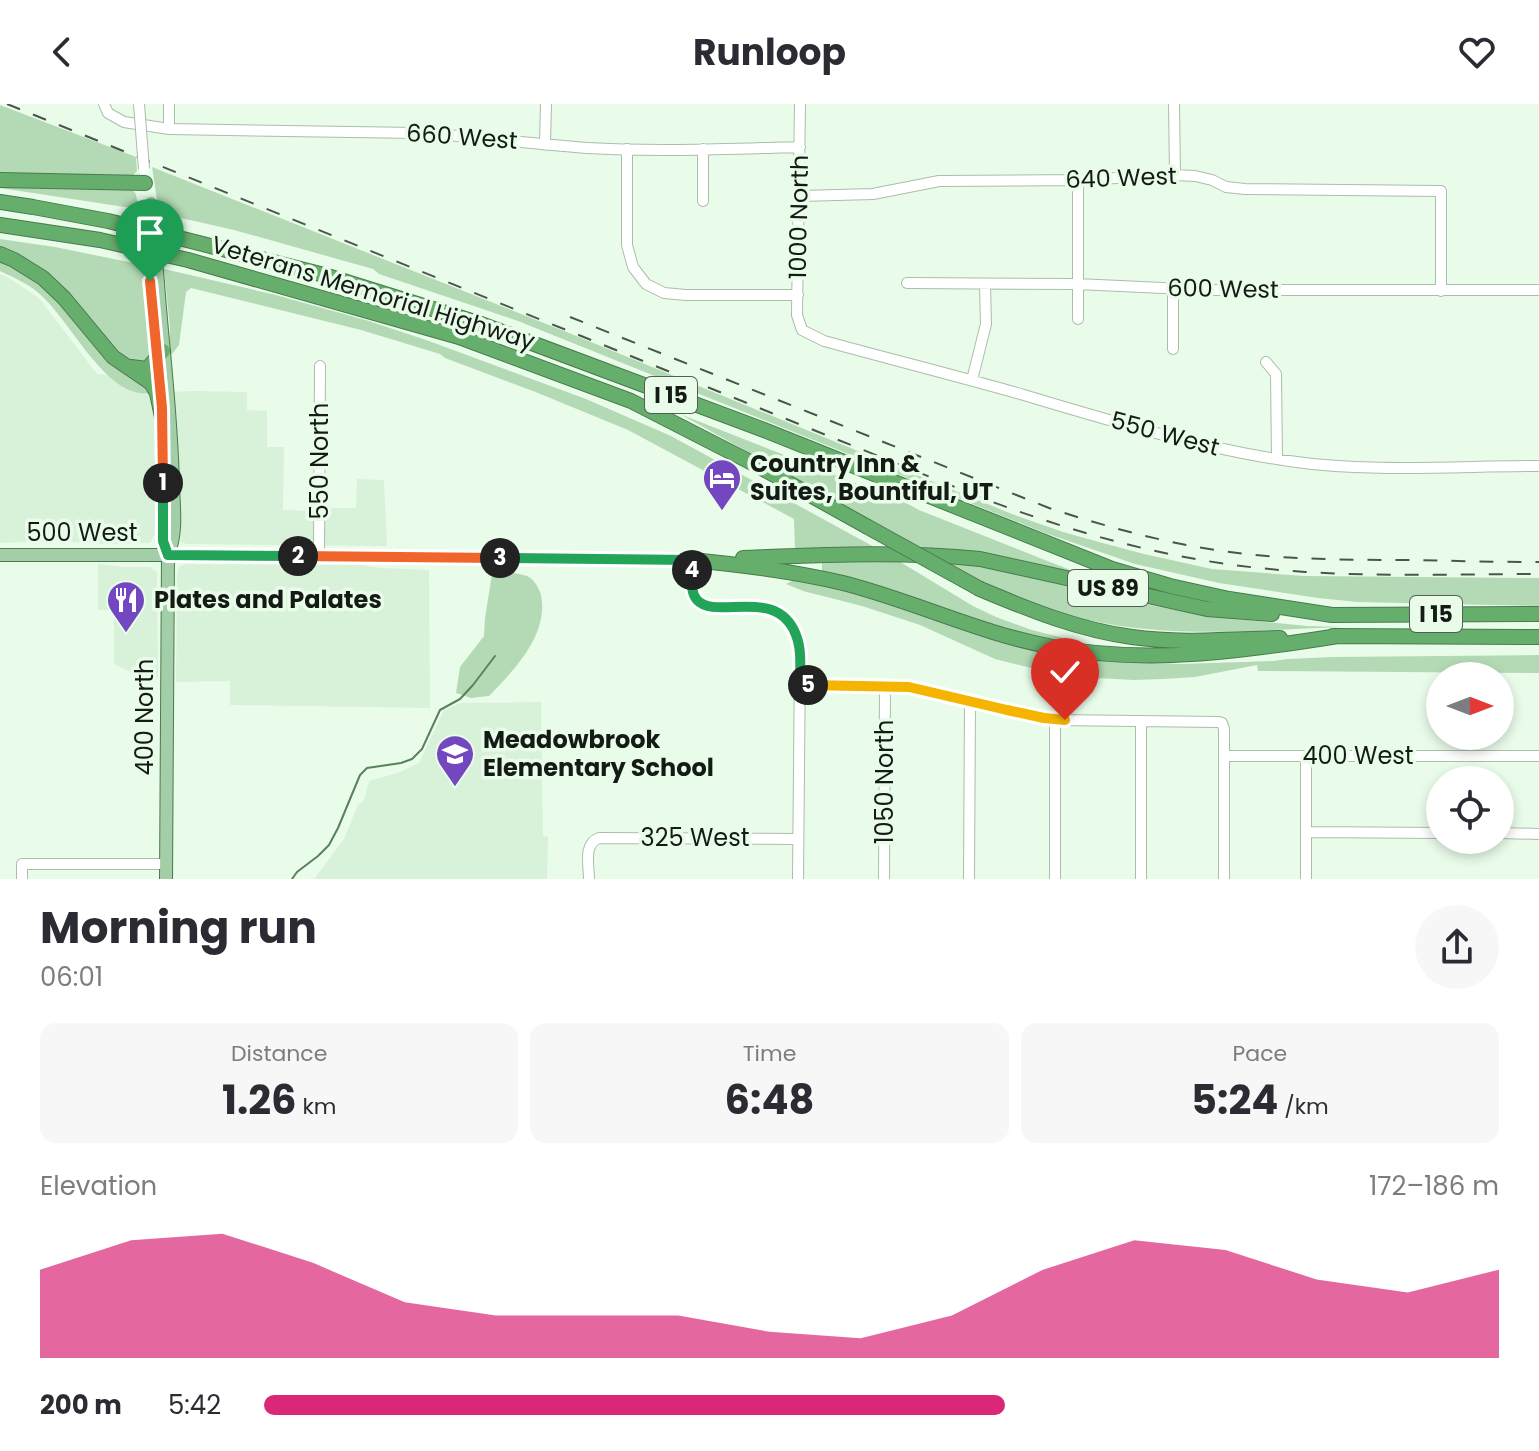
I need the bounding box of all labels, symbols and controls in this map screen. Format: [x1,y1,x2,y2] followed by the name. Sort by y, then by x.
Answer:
[693,27,846,78] text: Runloop
[40,30,84,74] icon: back
[1455,30,1499,74] icon: heart
[405,116,519,157] street label: 660 West
[781,154,816,280] street label: 1000 North
[1065,159,1177,196] street label: 640 West
[116,199,184,281] pin
[128,211,172,255] icon: arrive
[207,228,539,358] street label: Veterans Memorial Highway
[1167,271,1279,306] street label: 600 West
[645,377,697,413] road number: I 15
[303,403,336,519] street label: 550 North
[1107,403,1223,464] street label: 550 West
[750,447,993,508] place label: Country Inn & Suites, Bountiful, UT
[701,457,743,512] hotel icon: Country Inn & Suites, Bountiful, UT
[143,463,183,503] pin: 1
[159,467,167,498] text: 1
[26,516,138,549] street label: 500 West
[278,536,318,576] pin: 2
[480,538,520,578] pin: 3
[292,540,304,571] text: 2
[493,542,507,573] text: 3
[672,550,712,590] pin: 4
[685,554,699,585] text: 4
[1068,570,1148,606] road number: US 89
[105,579,147,634] restaurant icon: Plates and Palates
[154,583,382,616] place label: Plates and Palates
[1410,596,1462,632] road number: I 15
[1031,638,1099,720] pin
[1043,650,1087,694] icon: check
[128,659,161,775] street label: 400 North
[1426,662,1514,750] north arrow
[1426,662,1514,854] map controls
[788,665,828,705] pin: 5
[801,669,815,700] text: 5
[868,720,901,844] street label: 1050 North
[483,723,714,784] place label: Meadowbrook Elementary School
[434,733,476,788] school or university icon: Meadowbrook Elementary School
[1302,739,1414,772] street label: 400 West
[1426,766,1514,854] button: locate
[641,821,749,854] street label: 325 West
[40,897,317,958] text: Morning run
[1415,905,1499,989] button: share
[40,959,103,995] text: 06:01
[231,1038,327,1069] text: Distance
[743,1038,796,1069] text: Time
[1233,1038,1287,1069] text: Pace
[222,1072,297,1128] text: 1.26
[725,1072,814,1128] text: 6:48
[1191,1072,1278,1128] text: 5:24
[297,1091,336,1122] text: km
[1278,1091,1329,1122] text: /km
[40,1168,157,1204] text: Elevation
[1369,1168,1499,1204] text: 172–186 m
[40,1387,122,1423] text: 200 m
[168,1387,221,1423] text: 5:42

